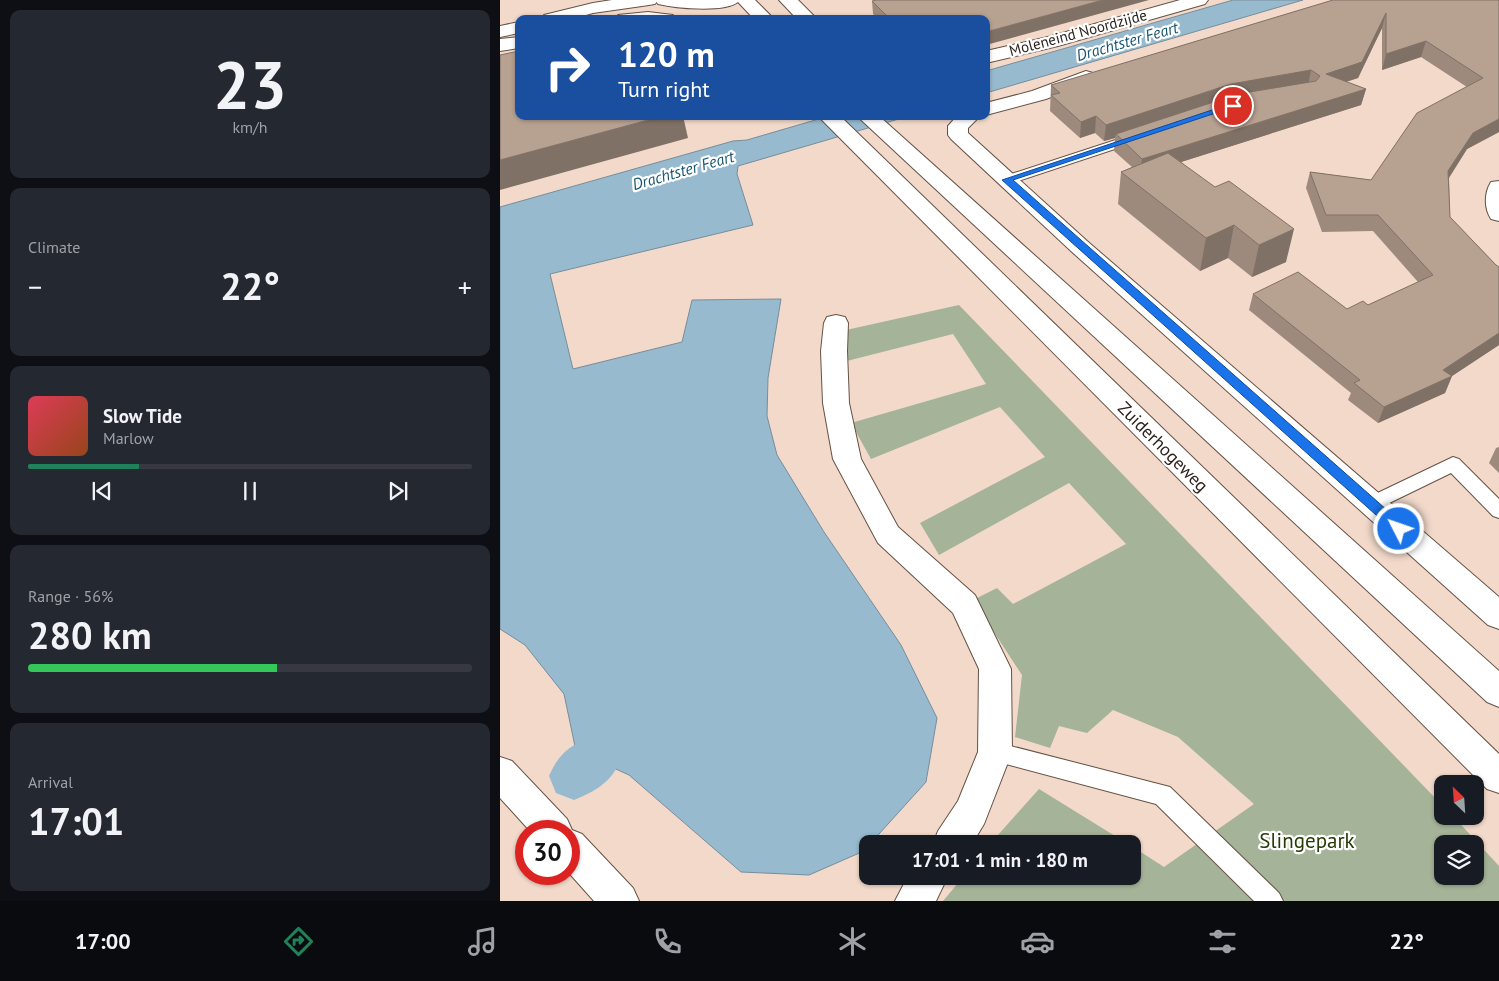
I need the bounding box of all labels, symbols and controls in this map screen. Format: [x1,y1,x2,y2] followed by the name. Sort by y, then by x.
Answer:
[1007,5,1149,60] street label: Moleneind Noordzijde
[1074,17,1181,65] water label: Drachtster Feart
[618,31,715,77] text: 120 m
[535,35,600,100] icon: right
[213,42,287,126] text: 23
[618,75,710,103] text: Turn right
[1212,85,1254,127] pin
[1219,92,1247,120] icon: arrive
[232,117,268,137] text: km/h
[630,146,737,194] water label: Drachtster Feart
[28,237,80,257] text: Climate
[220,261,280,310] text: 22°
[28,268,42,305] text: −
[458,268,472,305] text: +
[1113,397,1213,497] street label: Zuiderhogeweg
[103,404,182,428] text: Slow Tide
[103,428,154,448] text: Marlow
[88,477,116,505] icon: previous
[236,477,264,505] icon: pause
[384,477,412,505] icon: next
[1372,502,1424,554] position arrow
[28,586,113,606] text: Range · 56%
[28,610,152,659] text: 280 km
[28,772,73,792] text: Arrival
[1434,775,1484,825] north arrow
[1434,775,1484,885] map controls
[28,796,124,845] text: 17:01
[515,820,580,885] speed limit sign: 30
[1259,827,1355,854] park label: Slingepark
[1434,835,1484,885] button: layers
[912,848,1088,872] text: 17:01 · 1 min · 180 m
[281,924,316,959] icon: directions
[465,924,500,959] icon: music
[650,924,685,959] icon: phone
[835,924,870,959] icon: climate
[1020,924,1055,959] icon: car
[1205,924,1240,959] icon: filters
[75,927,131,955] text: 17:00
[1389,927,1424,955] text: 22°

